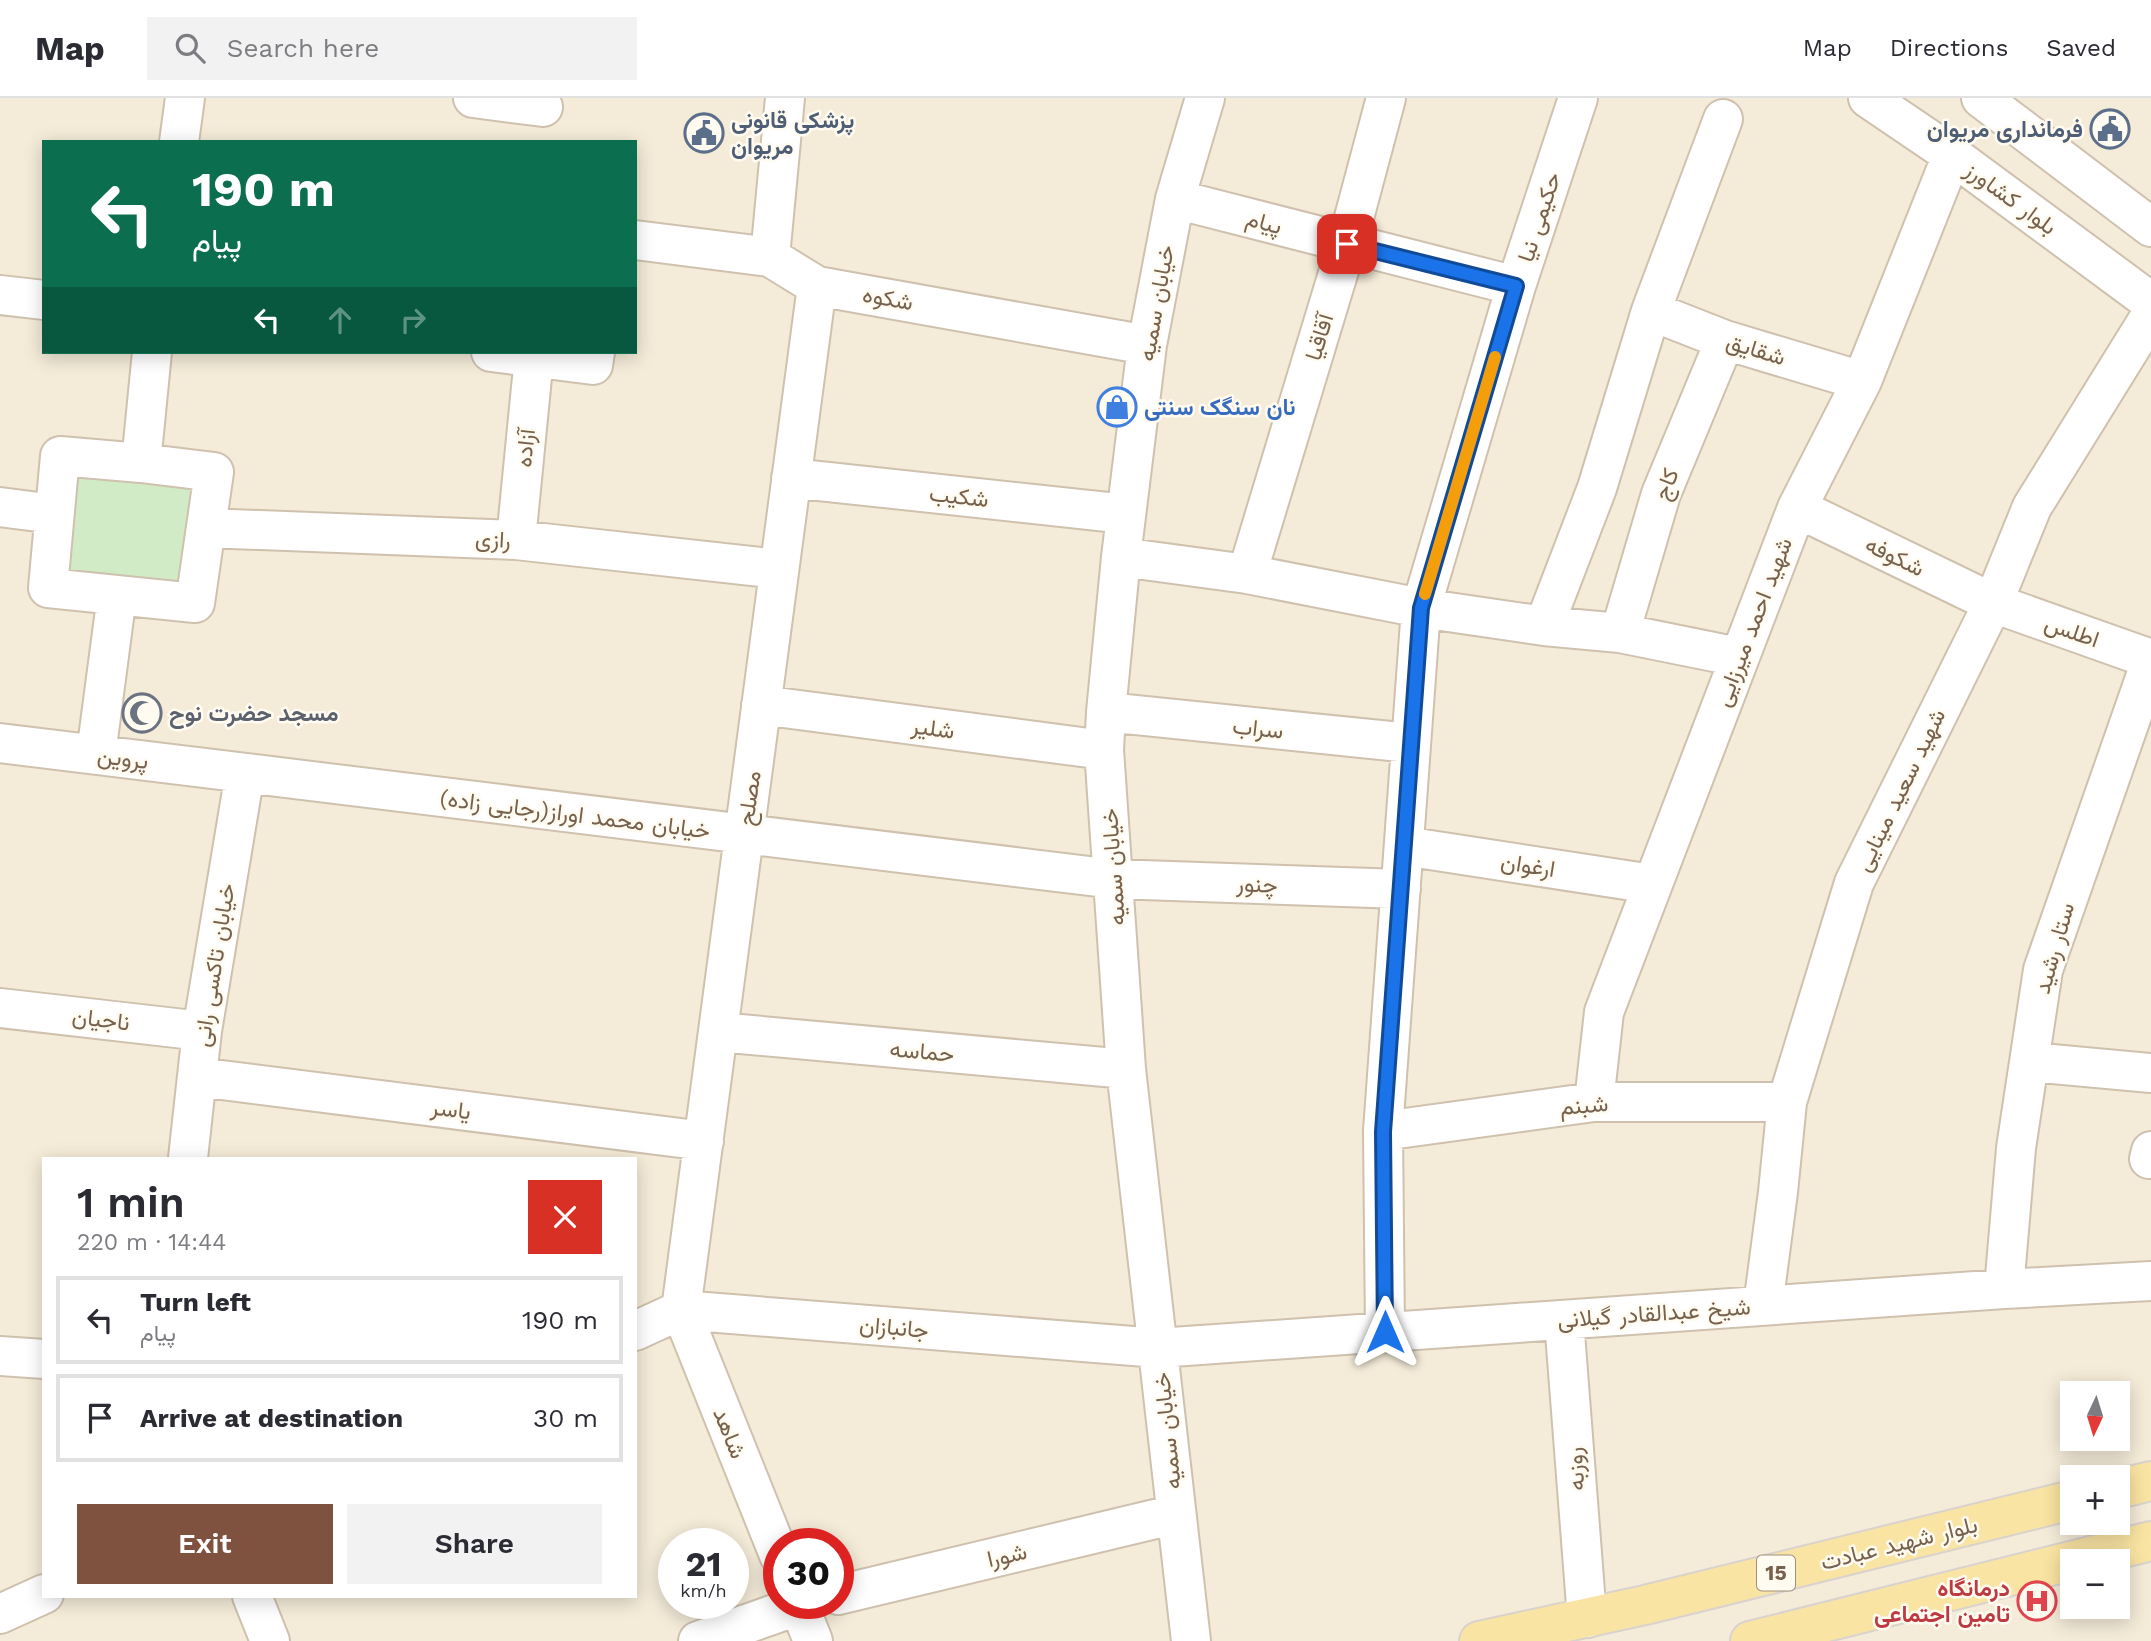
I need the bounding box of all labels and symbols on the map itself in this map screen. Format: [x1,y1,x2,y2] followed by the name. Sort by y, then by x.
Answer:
[731,107,855,161] place label: پزشکی قانونی مریوان
[2089,108,2131,150] public building icon: فرمانداری مریوان
[683,112,725,154] public building icon: پزشکی قانونی مریوان
[1927,116,2083,144] place label: فرمانداری مریوان
[1958,156,2062,241] street label: بلوار کشاورز
[1512,169,1567,265] street label: حکیمی نیا
[1242,205,1285,242] street label: پیام
[1317,214,1377,274] pin
[1133,243,1180,363] street label: خیابان سمیه
[860,281,915,317] street label: شکوه
[1300,309,1340,364] street label: آقاقیا
[1723,328,1789,371] street label: شقایق
[1096,386,1138,428] shop icon: نان سنگک سنتی
[1144,394,1296,421] place label: نان سنگک سنتی
[510,426,542,469] street label: آزاده
[1648,465,1687,504] street label: کاج
[928,480,990,513] street label: شکیب
[474,525,512,555] street label: رازی
[1860,531,1929,583] street label: شکوفه
[1709,534,1799,711] street label: شهید احمد میرزایی
[2041,610,2103,653] street label: اطلس
[121,692,163,734] mosque icon: مسجد حضرت نوح
[169,700,339,729] place label: مسجد حضرت نوح
[1849,705,1952,876] street label: شهید سعید مینایی
[909,712,956,746] street label: شلیر
[1231,712,1285,746] street label: سراب
[96,742,150,777] street label: پروین
[732,769,769,828] street label: مصلح
[438,785,712,845] street label: خیابان محمد اوراز(رجایی زاده)
[1096,807,1131,927] street label: خیابان سمیه
[1499,848,1557,884] street label: ارغوان
[1235,870,1278,901] street label: چنور
[188,881,242,1049] street label: خیابان تاکسی رانی
[2029,899,2081,997] street label: ستار رشید
[71,1003,131,1036] street label: ناجیان
[889,1035,955,1068] street label: حماسه
[1559,1090,1609,1122] street label: شبنم
[428,1094,473,1126] street label: یاسر
[1557,1293,1752,1336] street label: شیخ عبدالقادر گیلانی
[1348,1295,1422,1369] position arrow
[858,1311,930,1345] street label: جانبازان
[1148,1371,1187,1491] street label: خیابان سمیه
[2060,1381,2130,1451] north arrow
[707,1404,752,1463] street label: شاهد
[1561,1446,1591,1492] street label: روزبه
[1818,1511,1980,1577] street label: بلوار شهید عبادت
[763,1528,854,1619] speed limit sign: 30
[985,1538,1030,1574] street label: شورا
[1757,1556,1795,1590] road number: 15
[1874,1575,2010,1628] place label: درمانگاه تامین اجتماعی
[2016,1580,2058,1622] hospital icon: درمانگاه تامین اجتماعی

